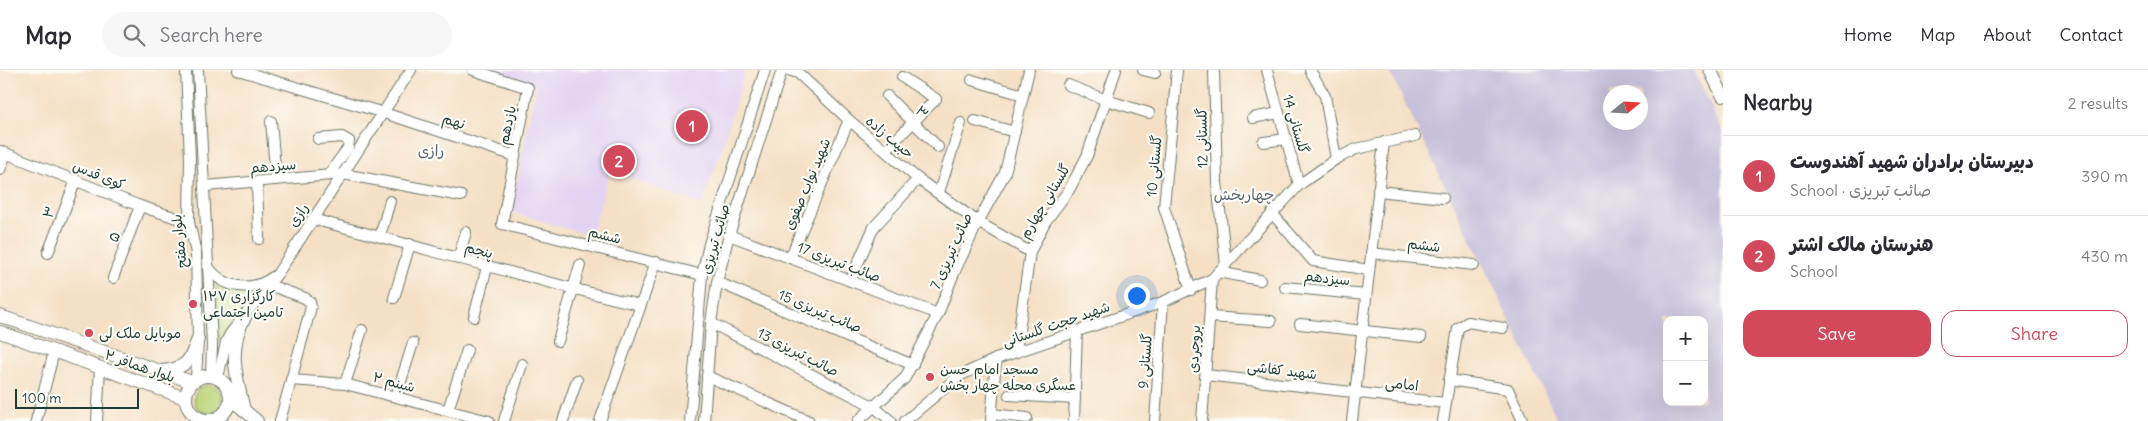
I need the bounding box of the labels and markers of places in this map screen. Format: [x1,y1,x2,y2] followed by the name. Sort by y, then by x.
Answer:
[676,107,708,145] pin: 1
[603,142,635,180] pin: 2
[203,287,284,321] place label: کارگزاری ۱۲۷ تامین اجتماعی
[187,298,199,310] marker: کارگزاری ۱۲۷ تامین اجتماعی
[99,324,181,342] place label: موبایل ملک لی
[83,327,95,339] marker: موبایل ملک لی
[940,360,1076,395] place label: مسجد امام حسن عسگری محله چهار بخش
[924,371,936,383] marker: مسجد امام حسن عسگری محله چهار بخش

